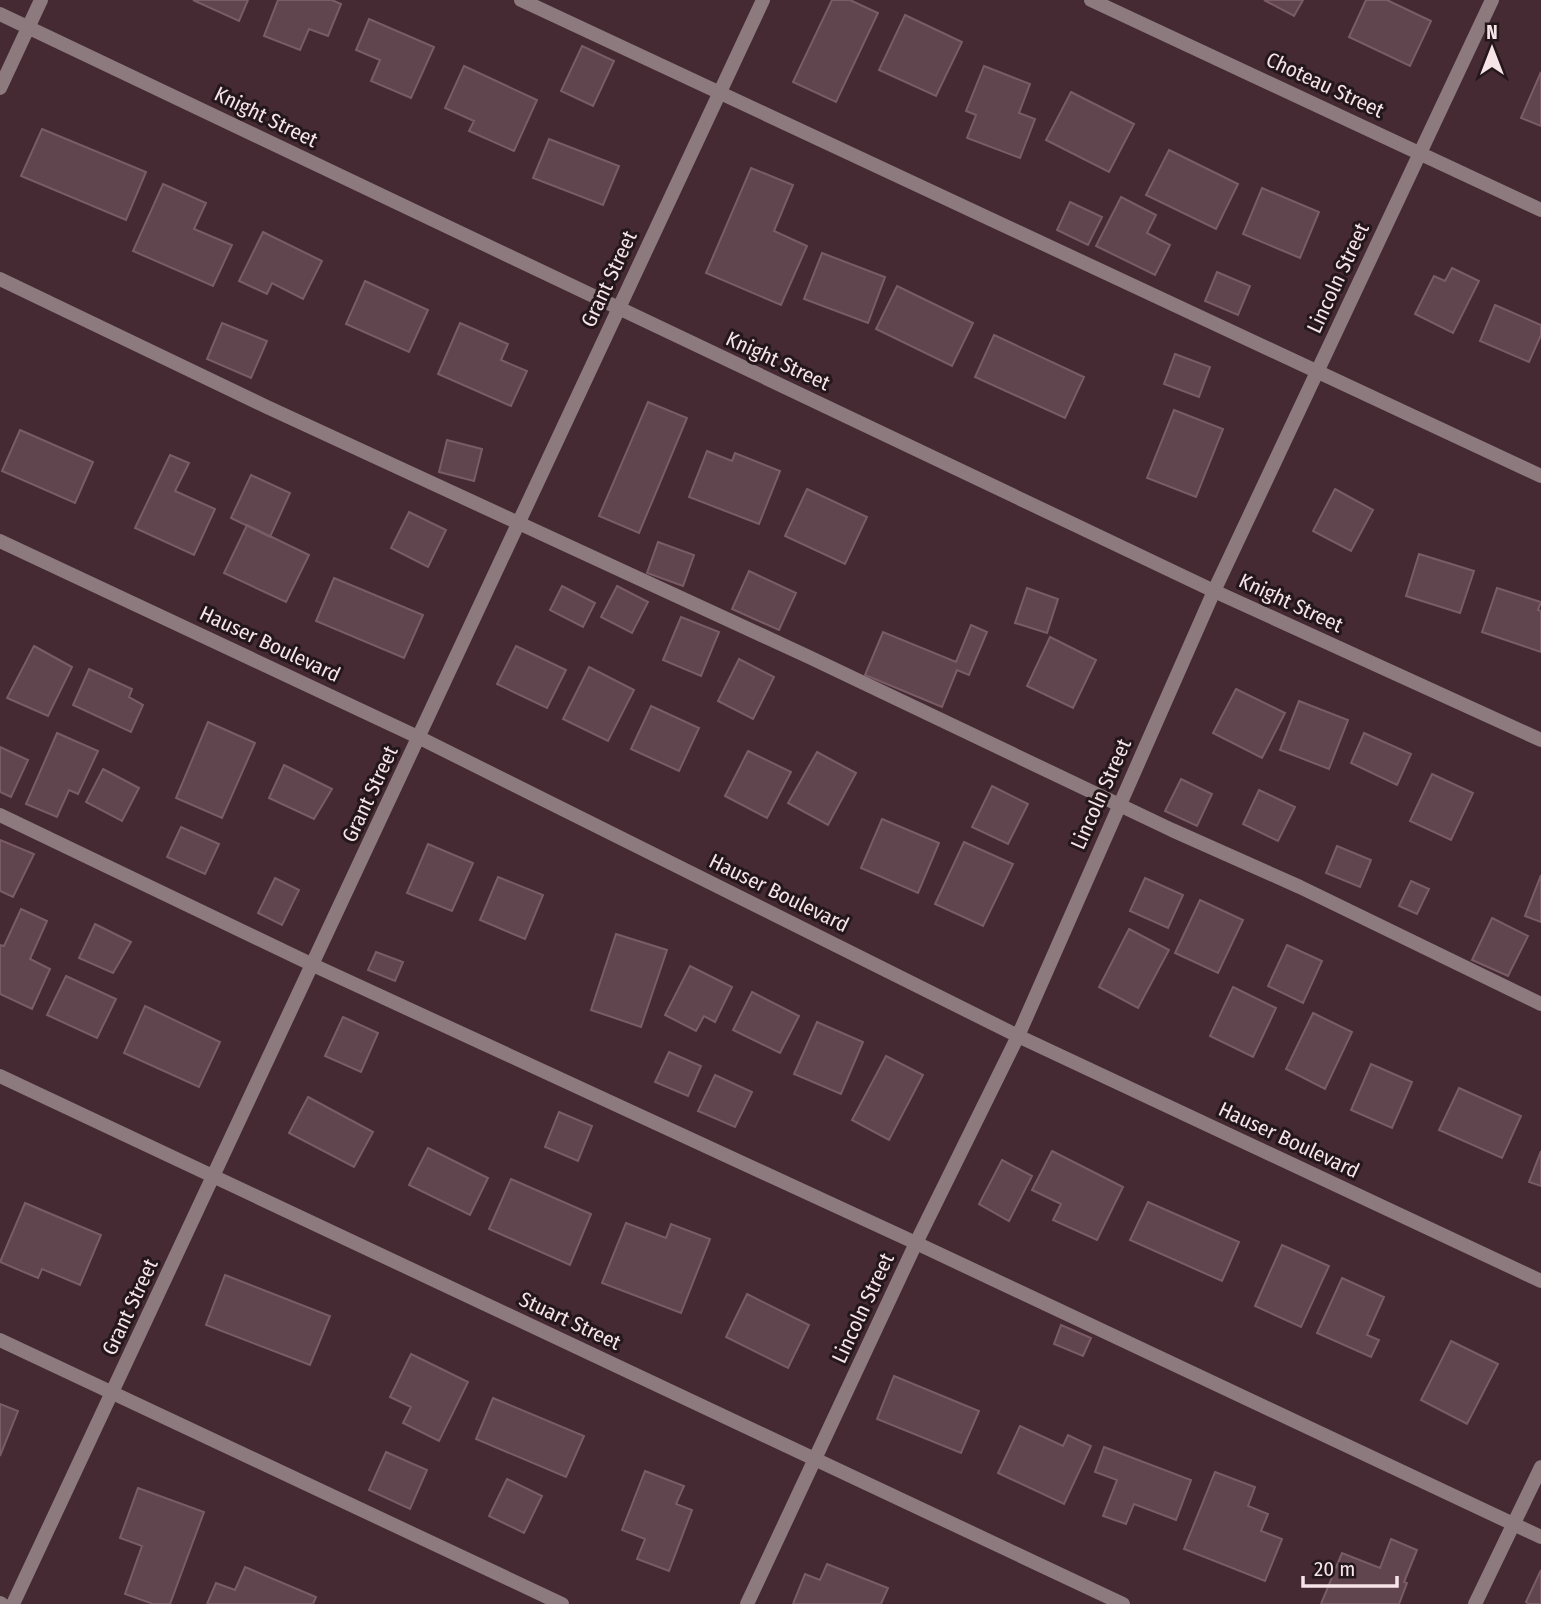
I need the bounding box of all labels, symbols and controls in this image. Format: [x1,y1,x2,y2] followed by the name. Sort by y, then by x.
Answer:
[1457,14,1527,84] north arrow
[1486,21,1498,44] text: N
[1262,46,1388,124] street label: Choteau Street
[210,81,322,153] street label: Knight Street
[1301,219,1375,337] street label: Lincoln Street
[575,226,643,331] street label: Grant Street
[722,326,834,396] street label: Knight Street
[1235,568,1347,638] street label: Knight Street
[196,600,344,688] street label: Hauser Boulevard
[1065,734,1137,853] street label: Lincoln Street
[336,741,404,846] street label: Grant Street
[705,848,853,938] street label: Hauser Boulevard
[1215,1096,1363,1184] street label: Hauser Boulevard
[826,1249,900,1367] street label: Lincoln Street
[96,1254,164,1359] street label: Grant Street
[515,1286,625,1356] street label: Stuart Street
[1303,1544,1398,1588] scale bar
[1314,1556,1355,1582] text: 20 m

